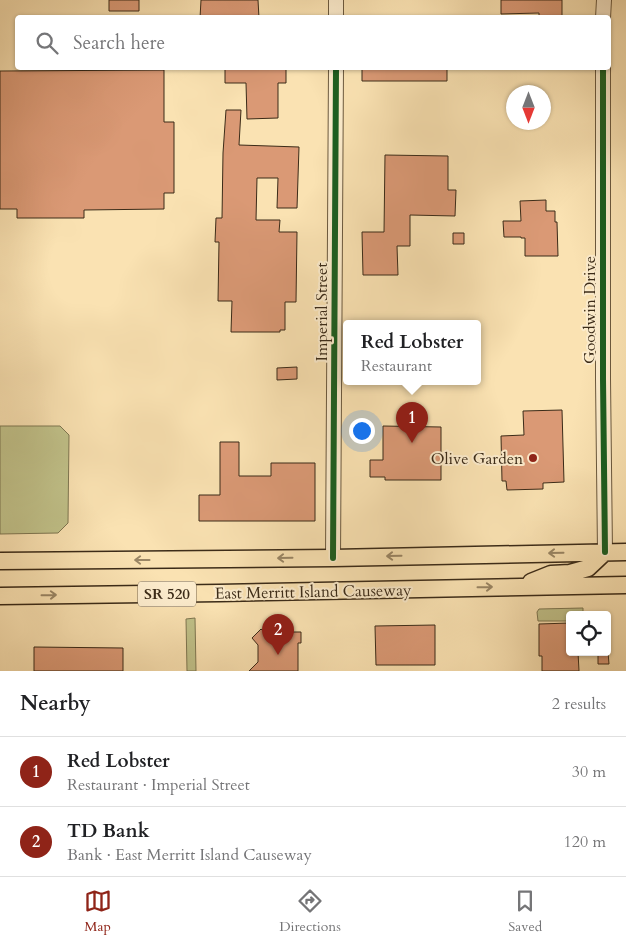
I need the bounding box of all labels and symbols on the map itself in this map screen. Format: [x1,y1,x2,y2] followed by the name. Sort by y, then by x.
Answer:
[506,85,551,130] north arrow
[579,256,601,364] street label: Goodwin Drive
[311,263,333,361] street label: Imperial Street
[396,402,428,443] pin: 1
[349,418,375,444] your location
[431,448,523,470] place label: Olive Garden
[527,452,539,464] marker: Olive Garden
[549,548,565,558] one-way arrow
[386,552,402,561] one-way arrow
[277,553,293,563] one-way arrow
[135,555,151,565] one-way arrow
[214,579,412,605] street label: East Merritt Island Causeway
[138,582,196,606] road number: SR 520
[476,582,493,592] one-way arrow
[40,590,56,600] one-way arrow
[262,614,294,655] pin: 2

